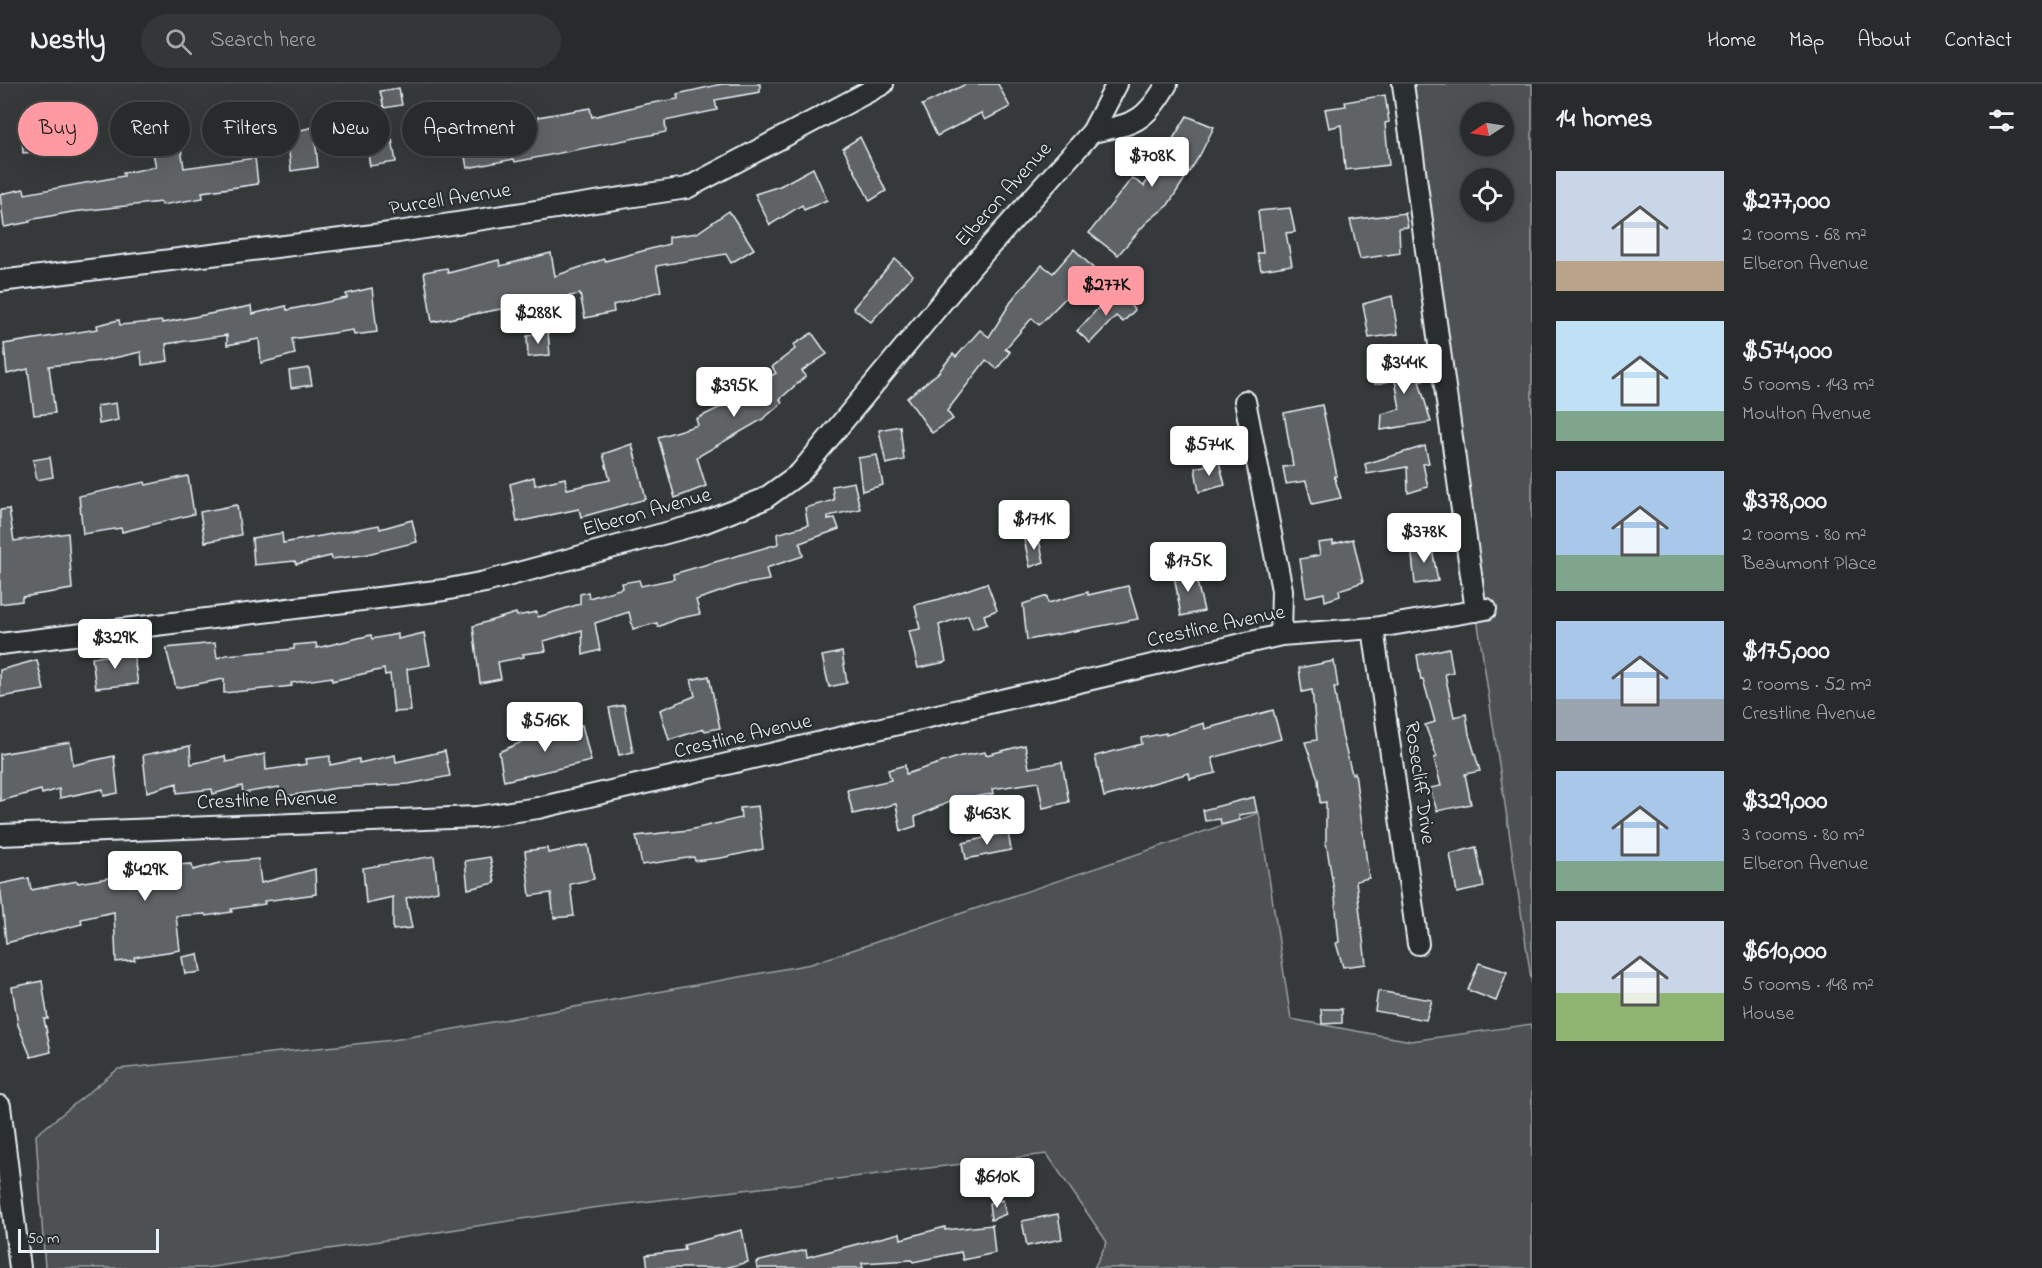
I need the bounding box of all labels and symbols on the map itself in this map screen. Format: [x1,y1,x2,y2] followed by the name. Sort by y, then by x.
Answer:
[1460,102,1514,156] north arrow
[948,135,1060,254] street label: Elberon Avenue
[1110,137,1194,188] pin: $708K
[387,175,514,224] street label: Purcell Avenue
[1064,266,1148,317] pin: $277K
[496,294,580,345] pin: $288K
[1362,344,1446,395] pin: $344K
[692,367,776,418] pin: $395K
[1167,426,1251,477] pin: $574K
[579,480,715,546] street label: Elberon Avenue
[992,500,1076,551] pin: $171K
[1382,513,1466,564] pin: $378K
[1146,542,1230,593] pin: $175K
[1144,598,1288,656] street label: Crestline Avenue
[73,619,157,670] pin: $329K
[503,702,587,753] pin: $516K
[671,706,815,767] street label: Crestline Avenue
[1396,720,1443,847] street label: Rosecliff Drive
[196,784,338,818] street label: Crestline Avenue
[945,795,1029,846] pin: $463K
[103,851,187,902] pin: $429K
[955,1158,1039,1209] pin: $610K
[18,1226,159,1254] scale bar

